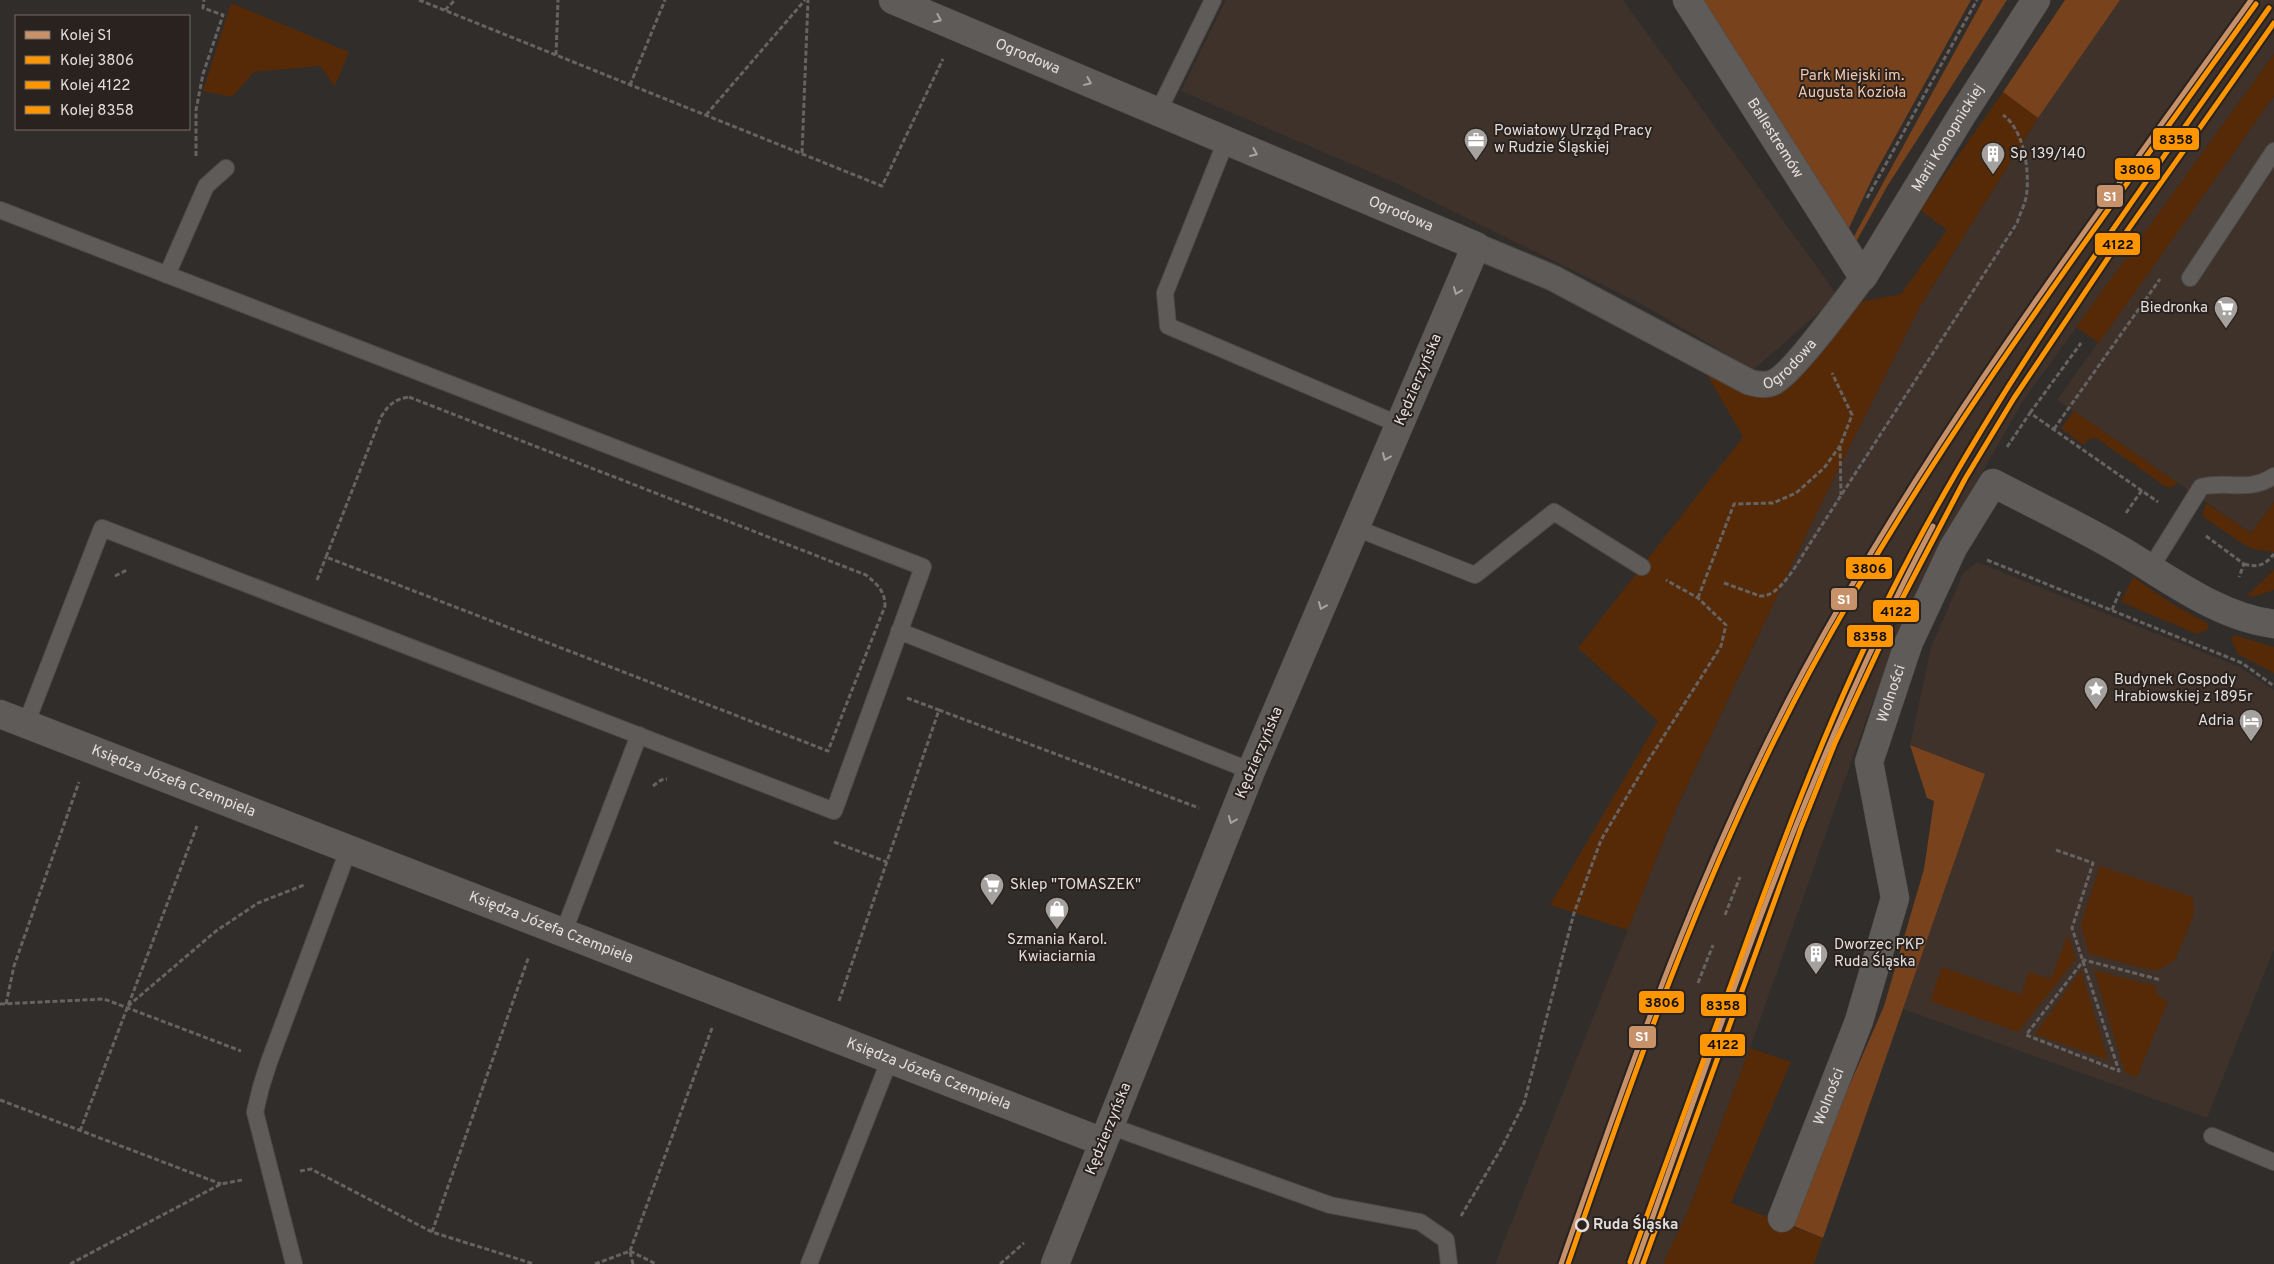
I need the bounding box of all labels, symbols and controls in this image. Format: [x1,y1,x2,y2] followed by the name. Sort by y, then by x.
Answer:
[933,13,942,23] one-way arrow
[15,15,190,130] legend
[60,27,112,46] text: Kolej S1
[992,35,1063,79] street label: Ogrodowa
[60,52,134,71] text: Kolej 3806
[1798,67,1906,103] park label: Park Miejski im. Augusta Kozioła
[1083,76,1092,87] one-way arrow
[60,77,131,96] text: Kolej 4122
[1908,81,1989,196] street label: Marii Konopnickiej
[1742,95,1808,182] street label: Ballestremów
[60,102,134,121] text: Kolej 8358
[1494,122,1652,158] place label: Powiatowy Urząd Pracy w Rudzie Śląskiej
[1463,127,1489,161] office icon: Powiatowy Urząd Pracy w Rudzie Śląskiej
[2152,127,2200,151] line badge: 8358
[2159,132,2193,149] text: 8358
[1980,141,2006,175] building icon: Sp 139/140
[2010,145,2086,164] place label: Sp 139/140
[1249,146,1258,157] one-way arrow
[2114,157,2161,181] line badge: 3806
[2120,162,2154,179] text: 3806
[2096,184,2124,208] line badge: S1
[2103,189,2117,206] text: S1
[1365,192,1436,236] street label: Ogrodowa
[2094,232,2141,256] line badge: 4122
[2102,237,2134,254] text: 4122
[1453,286,1463,295] one-way arrow
[2213,295,2239,329] supermarket icon: Biedronka
[2140,299,2208,318] place label: Biedronka
[1391,331,1447,429] street label: Kędzierzyńska
[1761,335,1821,394] street label: Ogrodowa
[1382,452,1393,461] one-way arrow
[1845,556,1893,580] line badge: 3806
[1852,561,1886,578] text: 3806
[1830,587,1858,611] line badge: S1
[1837,592,1851,609] text: S1
[1872,599,1920,623] line badge: 4122
[1318,601,1329,610] one-way arrow
[1880,604,1912,621] text: 4122
[1846,624,1894,648] line badge: 8358
[1853,629,1887,646] text: 8358
[1873,662,1910,725] street label: Wolności
[2114,671,2253,707] place label: Budynek Gospody Hrabiowskiej z 1895r
[2083,676,2109,710] place icon: Budynek Gospody Hrabiowskiej z 1895r
[1232,704,1288,802] street label: Kędzierzyńska
[2238,708,2264,742] hotel icon: Adria
[2198,712,2234,731] place label: Adria
[88,741,258,822] street label: Księdza Józefa Czempiela
[1228,815,1238,824] one-way arrow
[979,872,1005,906] supermarket icon: Sklep "TOMASZEK"
[1010,876,1141,895] place label: Sklep "TOMASZEK"
[466,887,636,968] street label: Księdza Józefa Czempiela
[1044,896,1070,930] shop icon: Szmania Karol. Kwiaciarnia
[1007,931,1107,967] place label: Szmania Karol. Kwiaciarnia
[1834,936,1924,972] place label: Dworzec PKP Ruda Śląska
[1803,941,1829,975] building icon: Dworzec PKP Ruda Śląska
[1638,990,1685,1014] line badge: 3806
[1700,993,1747,1017] line badge: 8358
[1645,995,1679,1012] text: 3806
[1706,998,1740,1015] text: 8358
[1628,1025,1657,1049] line badge: S1
[1635,1029,1649,1046] text: S1
[1699,1033,1746,1057] line badge: 4122
[844,1034,1013,1115] street label: Księdza Józefa Czempiela
[1707,1037,1739,1054] text: 4122
[1810,1066,1849,1128] street label: Wolności
[1082,1080,1136,1178] street label: Kędzierzyńska
[1593,1214,1678,1235] place label: Ruda Śląska
[1575,1218,1589,1232] marker: Ruda Śląska

